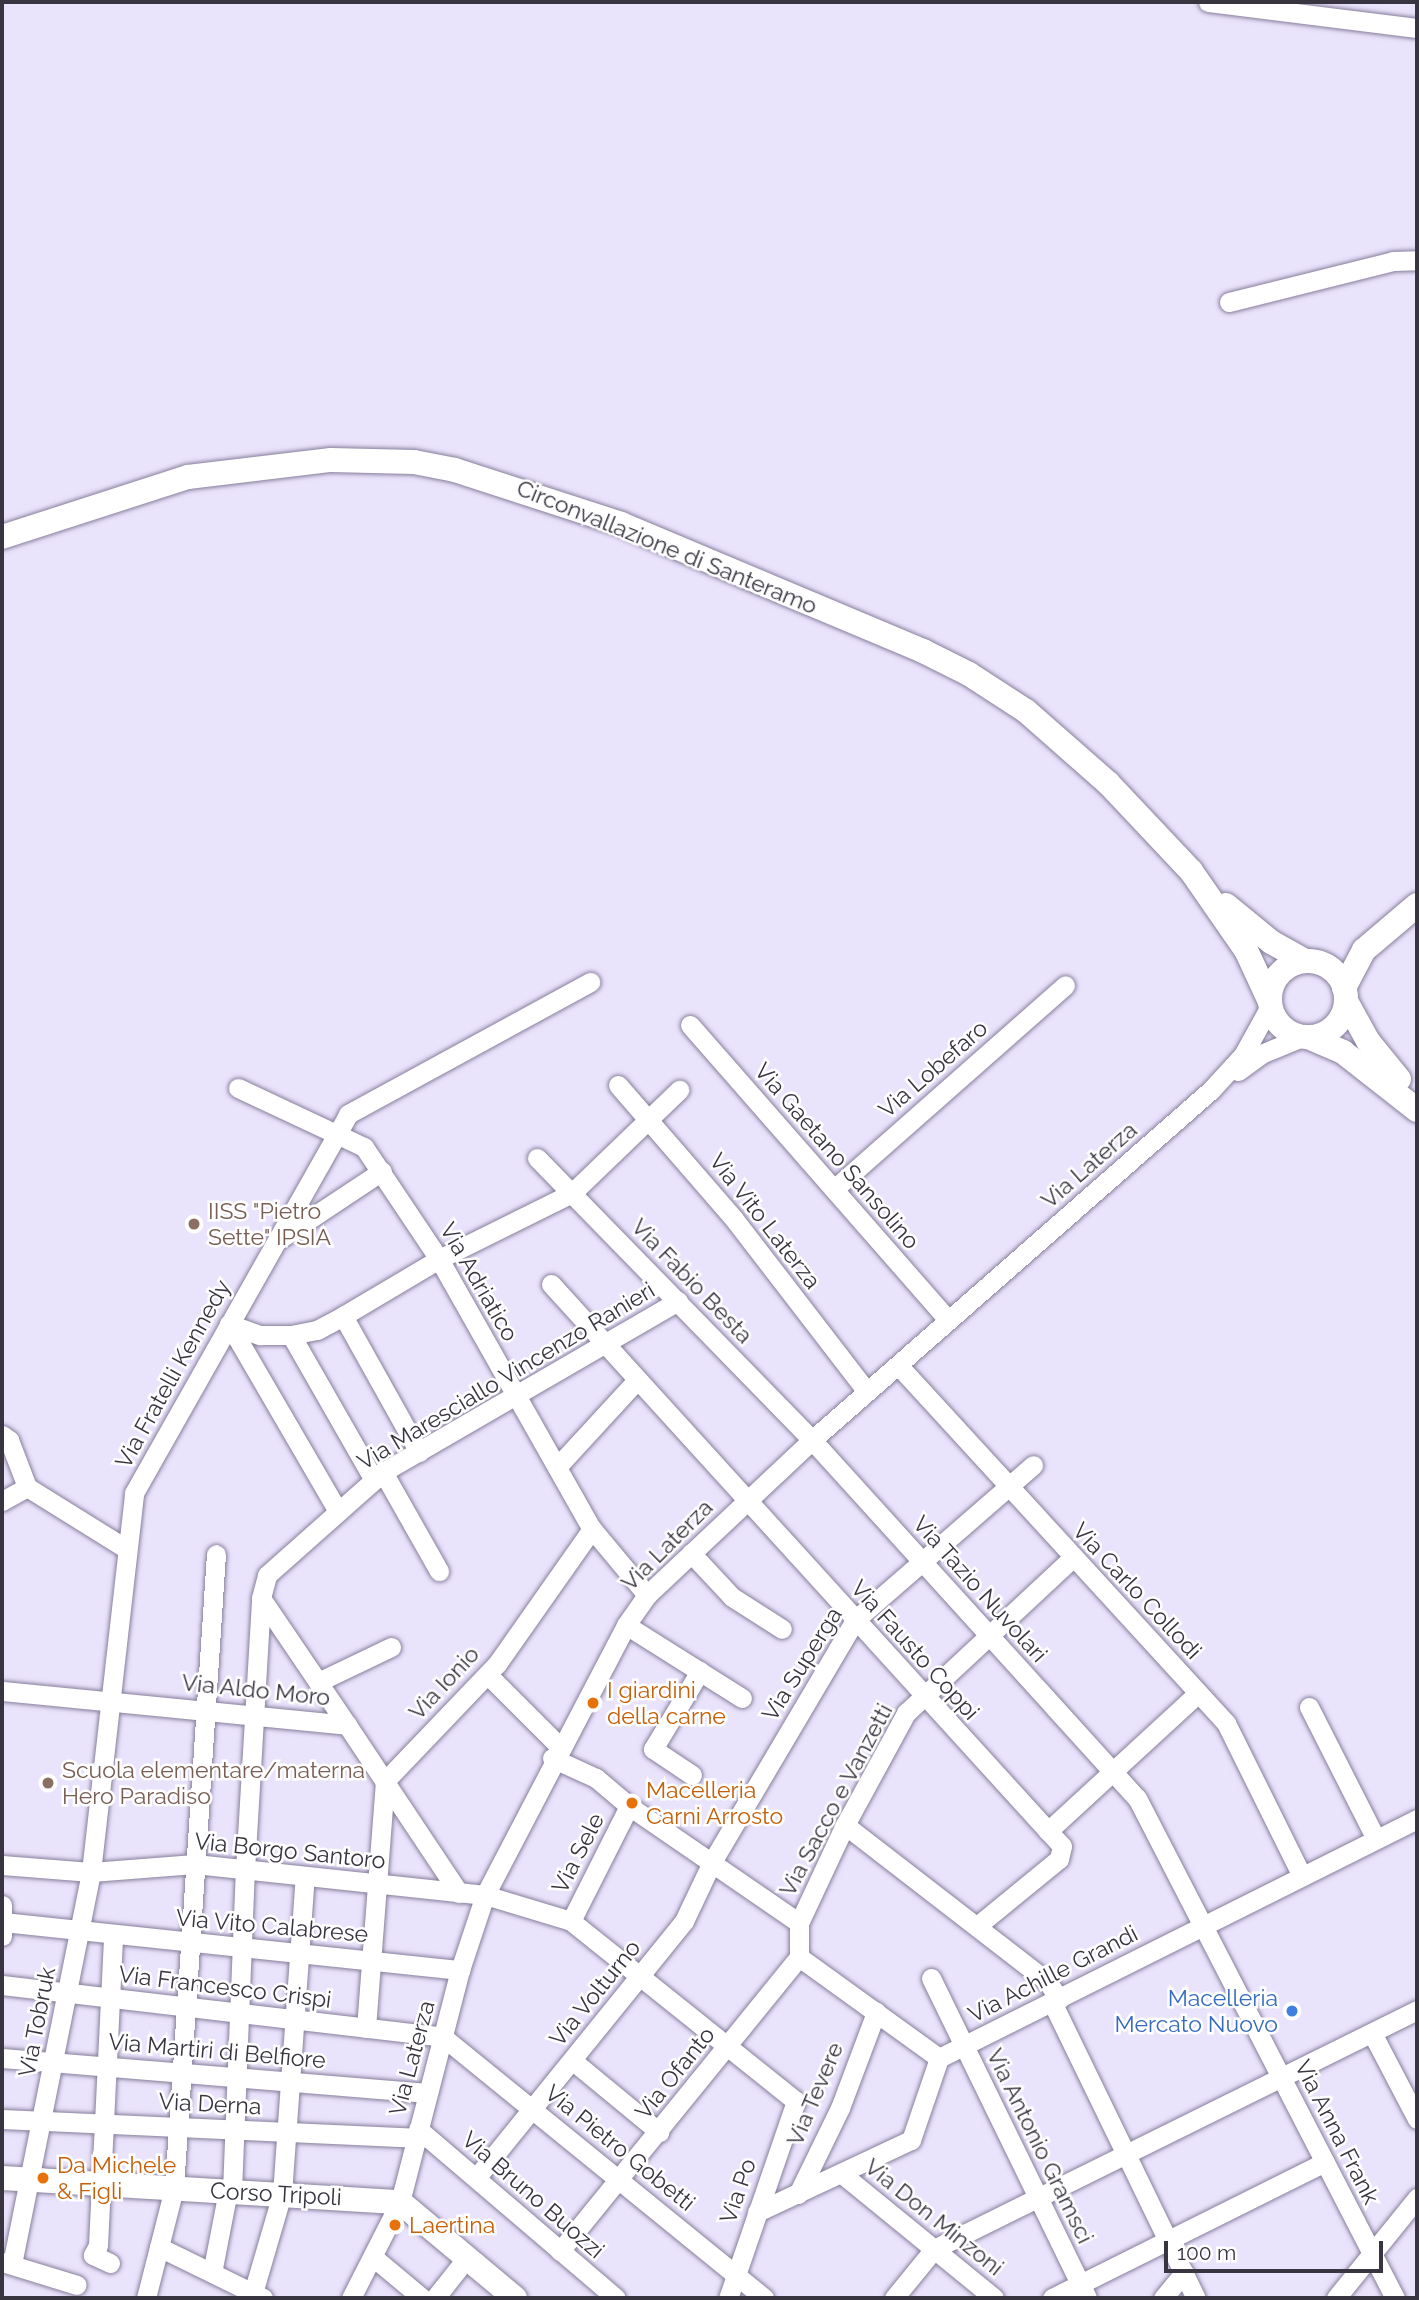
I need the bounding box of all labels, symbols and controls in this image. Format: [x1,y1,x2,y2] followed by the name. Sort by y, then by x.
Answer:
[513,474,821,620] street label: Circonvallazione di Santeramo
[873,1014,993,1124] street label: Via Lobefaro
[749,1057,925,1255] street label: Via Gaetano Sansolino
[1035,1116,1143,1214] street label: Via Laterza
[703,1147,827,1295] street label: Via Vito Laterza
[208,1197,332,1251] place label: IISS "Pietro Sette" IPSIA
[626,1213,758,1349] street label: Via Fabio Besta
[186,1216,202,1232] marker: IISS "Pietro Sette" IPSIA
[434,1218,524,1346] street label: Via Adriatico
[110,1275,236,1473] street label: Via Fratelli Kennedy
[352,1276,660,1476] street label: Via Maresciallo Vincenzo Ranieri
[616,1494,718,1596] street label: Via Laterza
[907,1510,1053,1668] street label: Via Tazio Nuvolari
[1067,1517,1207,1665] street label: Via Carlo Collodi
[845,1575,985,1725] street label: Via Fausto Coppi
[756,1602,848,1726] street label: Via Superga
[403,1641,485,1725] street label: Via Ionio
[180,1668,332,1712] street label: Via Aldo Moro
[607,1676,726,1730] place label: I giardini della carne
[585,1695,601,1711] marker: I giardini della carne
[773,1699,899,1901] street label: Via Sacco e Vanzetti
[62,1756,365,1810] place label: Scuola elementare/materna Hero Paradiso
[40,1775,56,1791] marker: Scuola elementare/materna Hero Paradiso
[646,1776,784,1830] place label: Macelleria Carni Arrosto
[624,1795,640,1811] marker: Macelleria Carni Arrosto
[546,1808,610,1898] street label: Via Sele
[193,1827,387,1875] street label: Via Borgo Santoro
[174,1904,370,1948] street label: Via Vito Calabrese
[963,1919,1143,2029] street label: Via Achille Grandi
[543,1934,647,2052] street label: Via Volturno
[117,1960,333,2014] street label: Via Francesco Crispi
[13,1964,61,2080] street label: Via Tobruk
[1114,1984,1278,2038] place label: Macelleria Mercato Nuovo
[383,1998,441,2118] street label: Via Laterza
[1284,2003,1300,2019] marker: Macelleria Mercato Nuovo
[629,2021,721,2125] street label: Via Ofanto
[107,2028,327,2074] street label: Via Martiri di Belfiore
[781,2038,849,2150] street label: Via Tevere
[981,2044,1099,2248] street label: Via Antonio Gramsci
[1289,2055,1385,2209] street label: Via Anna Frank
[539,2079,701,2217] street label: Via Pietro Gobetti
[158,2088,262,2120] street label: Via Derna
[456,2126,610,2264] street label: Via Bruno Buozzi
[57,2151,176,2205] place label: Da Michele & Figli
[859,2153,1009,2281] street label: Via Don Minzoni
[714,2155,762,2227] street label: Via Po
[35,2170,51,2186] marker: Da Michele & Figli
[209,2177,343,2211] street label: Corso Tripoli
[409,2211,495,2239] place label: Laertina
[387,2217,403,2233] marker: Laertina
[1167,2226,1386,2270] scale bar
[1177,2240,1236,2265] text: 100 m

